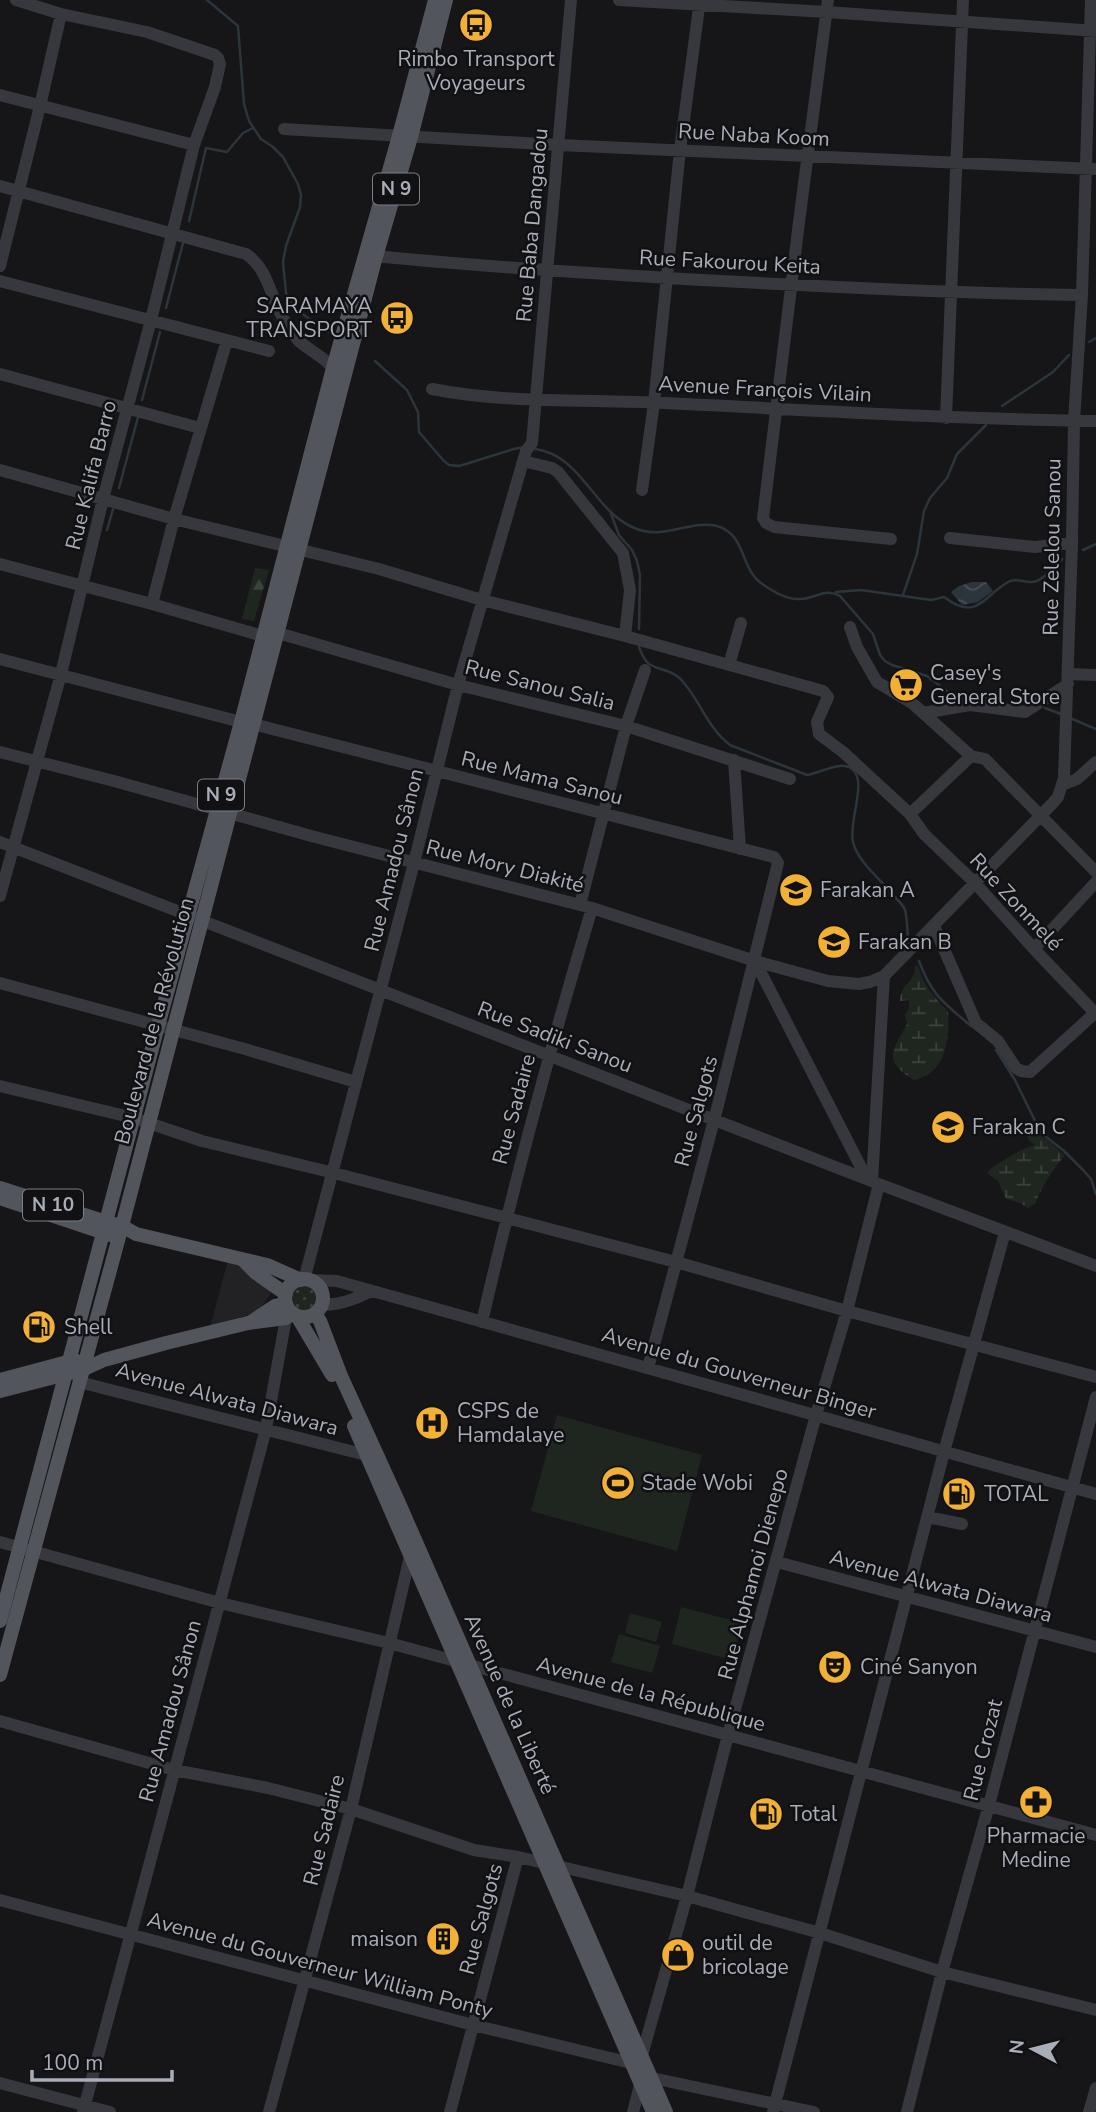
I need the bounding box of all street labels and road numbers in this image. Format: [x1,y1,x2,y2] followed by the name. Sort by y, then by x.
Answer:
[677,117,831,153] street label: Rue Naba Koom
[510,127,554,323] street label: Rue Baba Dangadou
[373,174,419,204] road number: N 9
[638,243,822,281] street label: Rue Fakourou Keita
[658,369,872,409] street label: Avenue François Vilain
[59,397,123,553] street label: Rue Kalifa Barro
[1036,458,1068,636] street label: Rue Zelelou Sanou
[462,653,618,717] street label: Rue Sanou Salia
[458,744,626,812] street label: Rue Mama Sanou
[358,766,430,954] street label: Rue Amadou Sânon
[198,780,244,810] road number: N 9
[423,833,587,899] street label: Rue Mory Diakité
[963,847,1069,957] street label: Rue Zonmelé
[108,895,200,1147] street label: Boulevard de la Révolution
[474,995,636,1079] street label: Rue Sadiki Sanou
[486,1051,542,1167] street label: Rue Sadaire
[668,1052,724,1170] street label: Rue Salgots
[23,1190,83,1220] road number: N 10
[599,1320,880,1426] street label: Avenue du Gouverneur Binger
[113,1356,341,1442] street label: Avenue Alwata Diawara
[711,1465,795,1683] street label: Rue Alphamoi Dienepo
[827,1543,1055,1629] street label: Avenue Alwata Diawara
[458,1609,562,1799] street label: Avenue de la Liberté
[132,1617,208,1805] street label: Rue Amadou Sânon
[533,1650,769,1738] street label: Avenue de la République
[957,1696,1009,1804] street label: Rue Crozat
[297,1772,351,1888] street label: Rue Sadaire
[453,1860,509,1978] street label: Rue Salgots
[144,1905,496,2025] street label: Avenue du Gouverneur William Ponty

